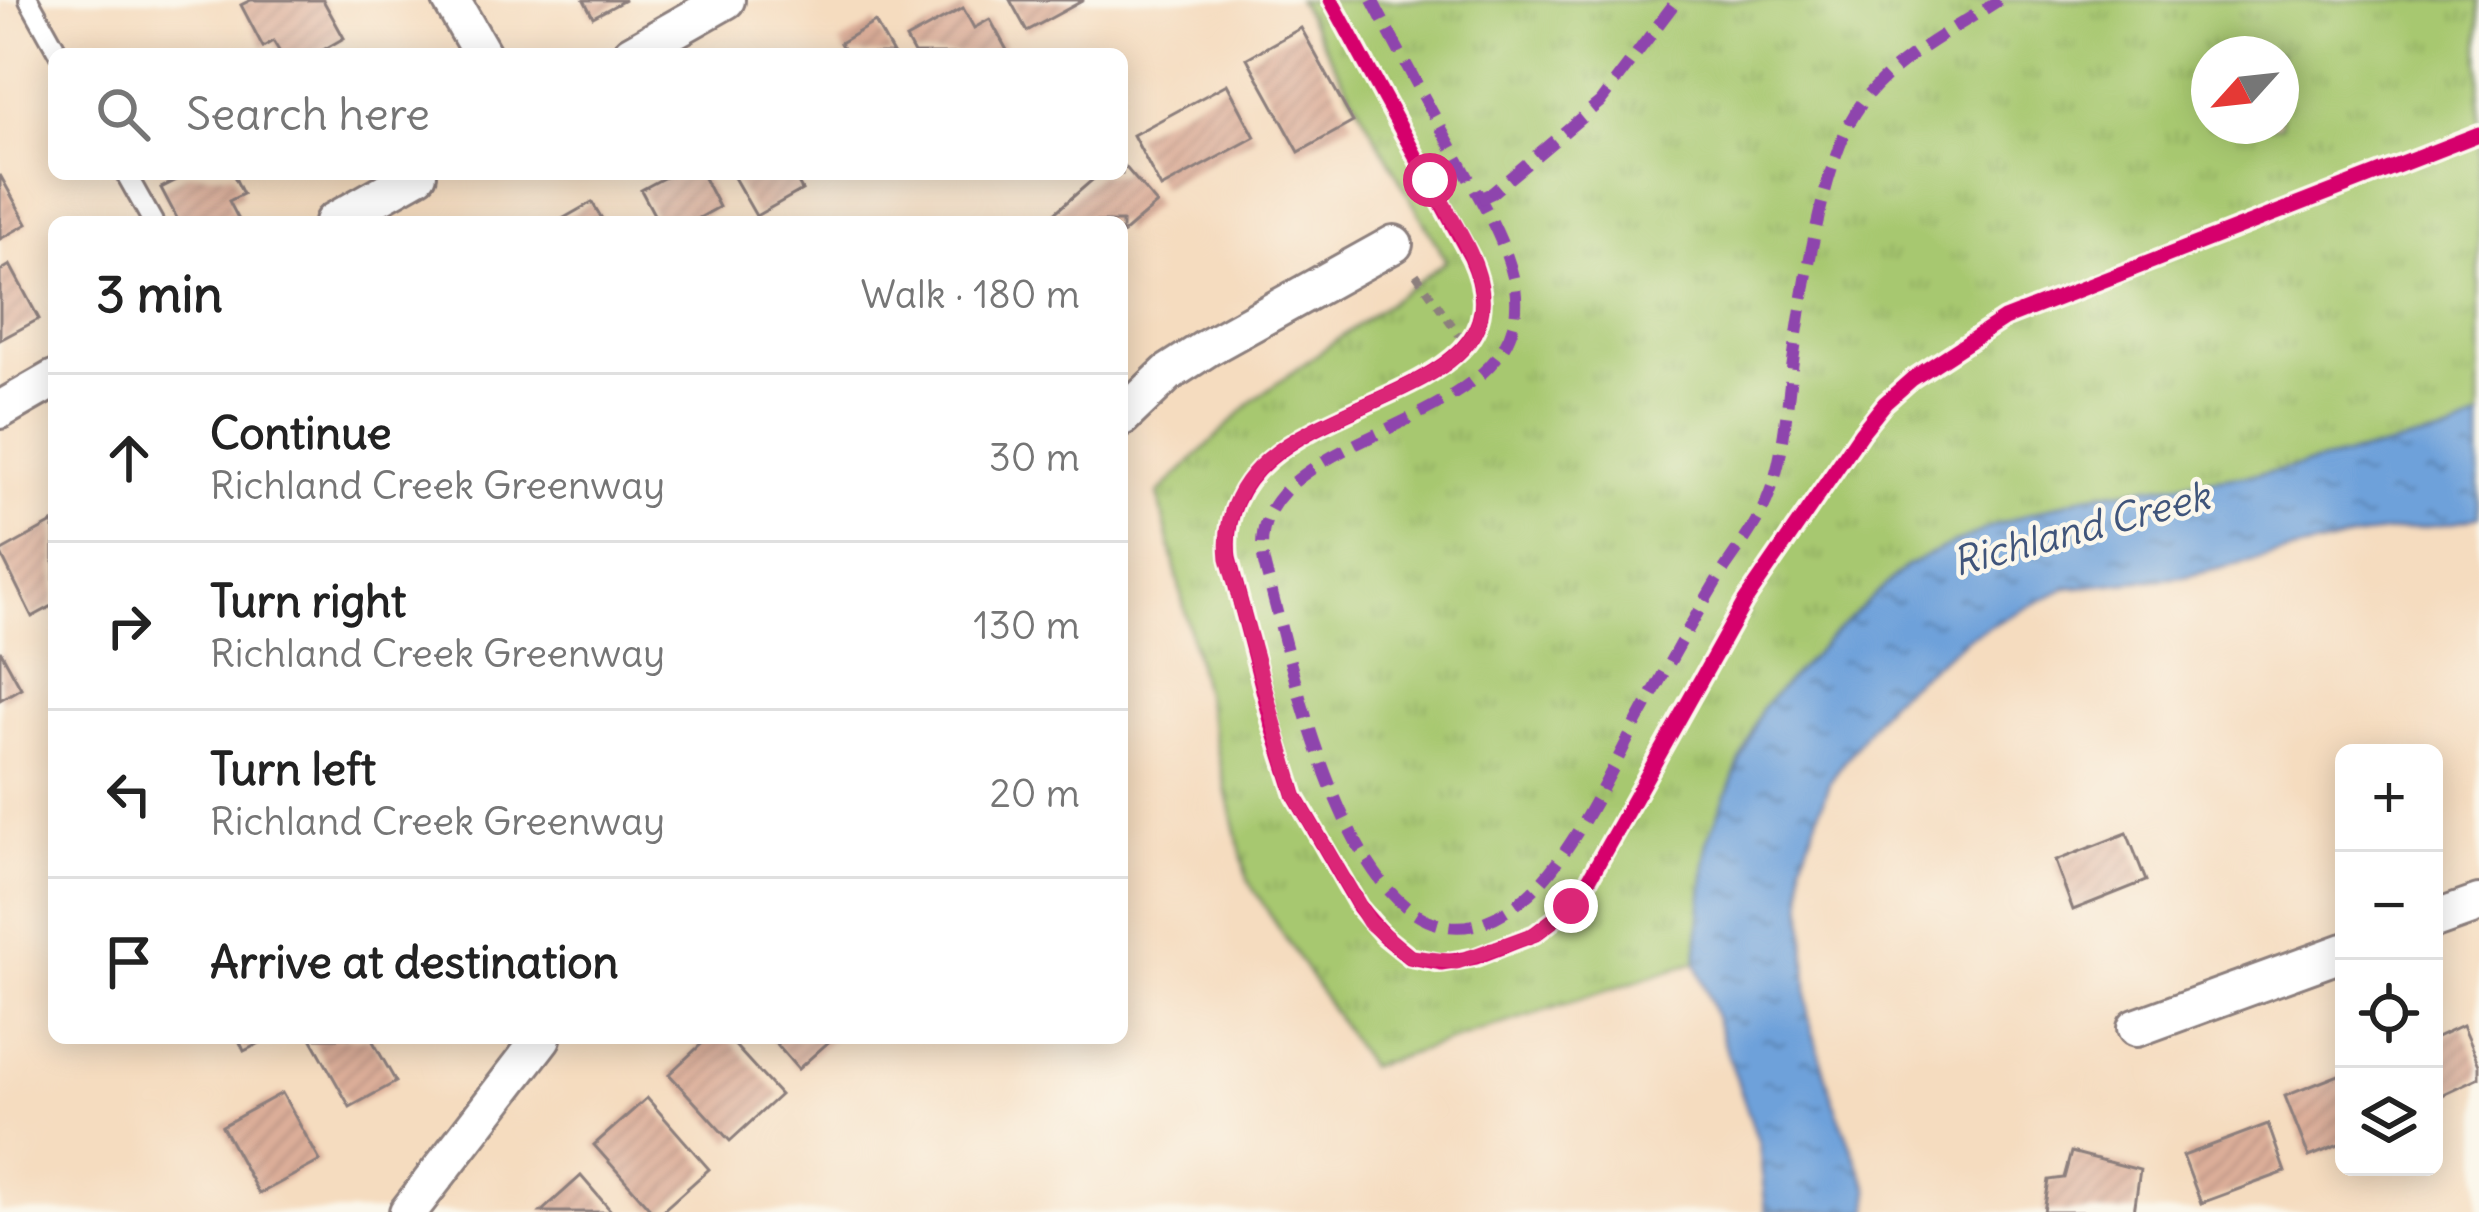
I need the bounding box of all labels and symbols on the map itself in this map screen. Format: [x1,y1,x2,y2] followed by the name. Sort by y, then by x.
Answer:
[2191,36,2299,144] north arrow
[1403,153,1457,207] route start
[1947,470,2218,587] water label: Richland Creek
[1544,879,1598,933] route end

